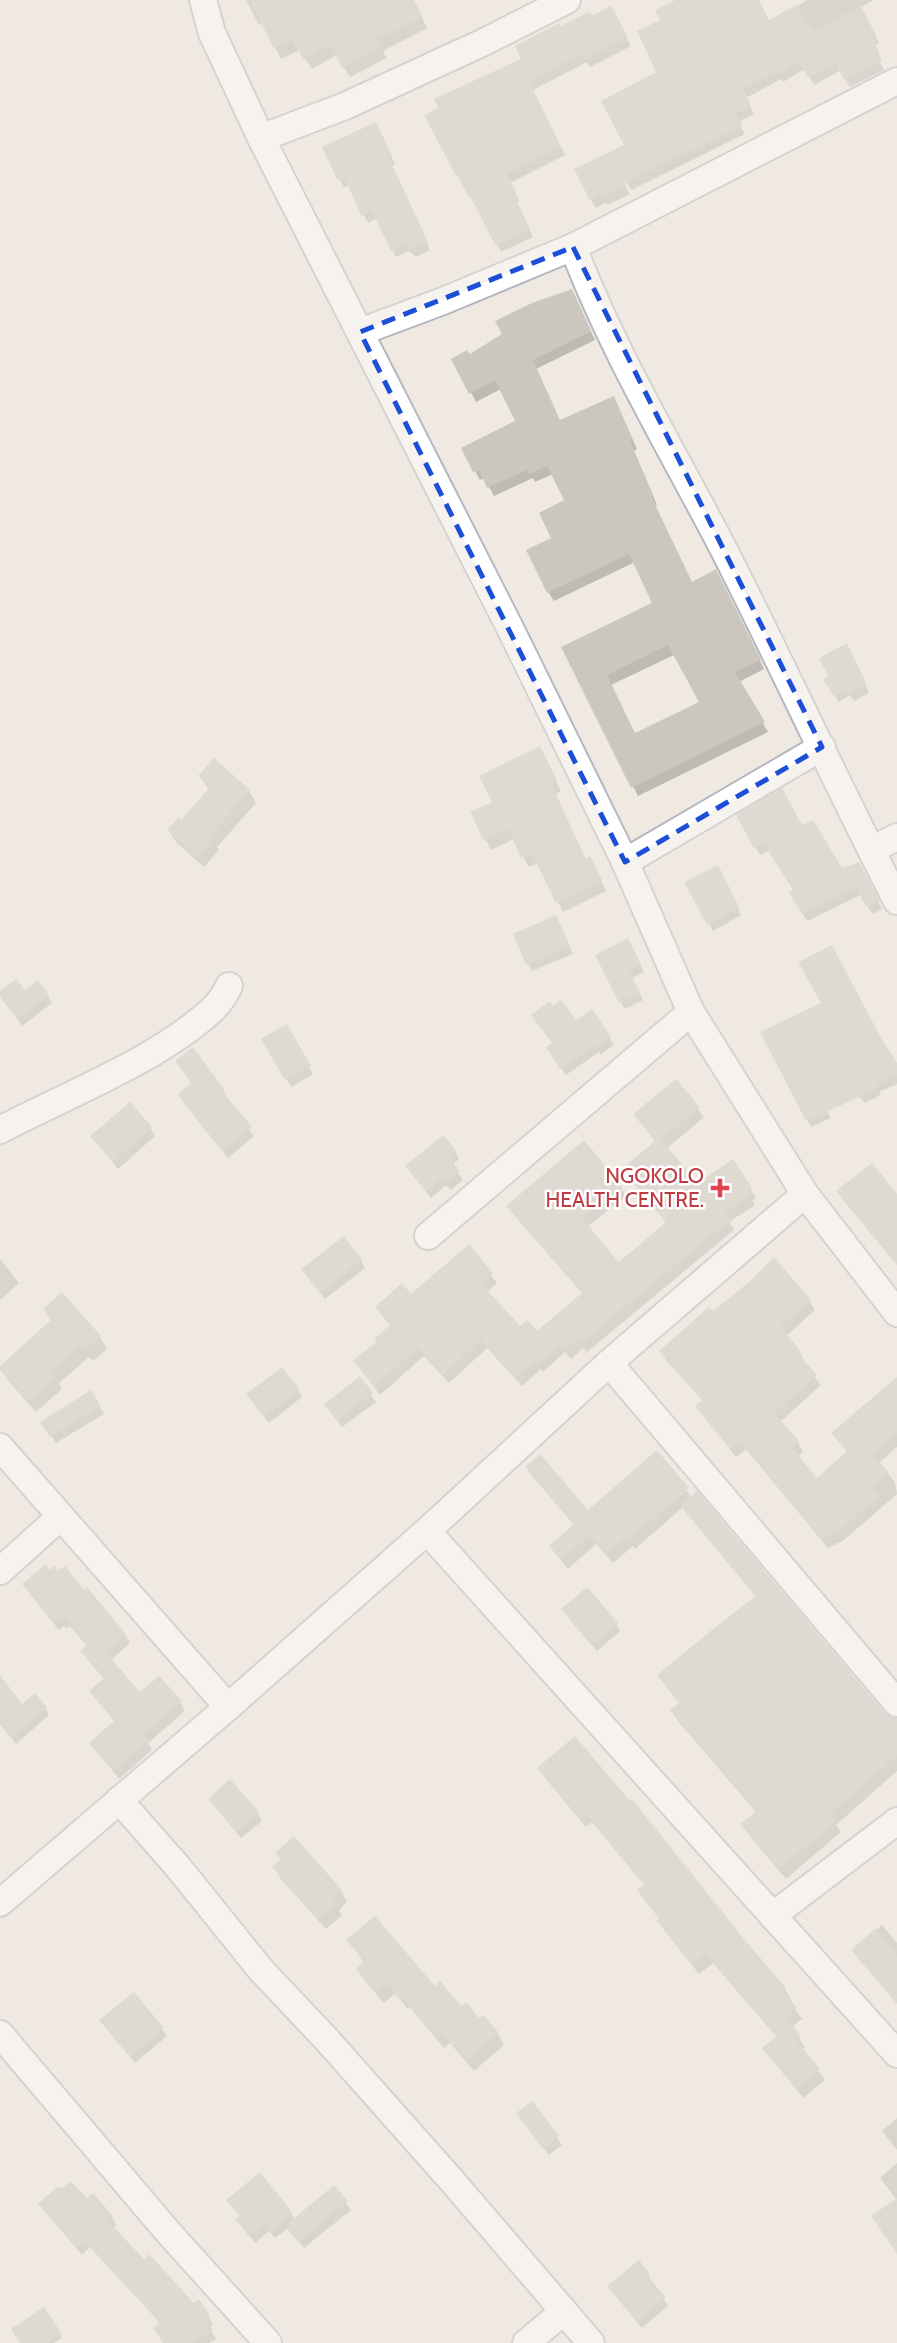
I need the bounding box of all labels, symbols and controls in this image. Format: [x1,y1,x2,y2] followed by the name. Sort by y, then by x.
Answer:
[546,1163,704,1212] place label: NGOKOLO HEALTH CENTRE.
[710,1178,730,1198] marker: NGOKOLO HEALTH CENTRE.

